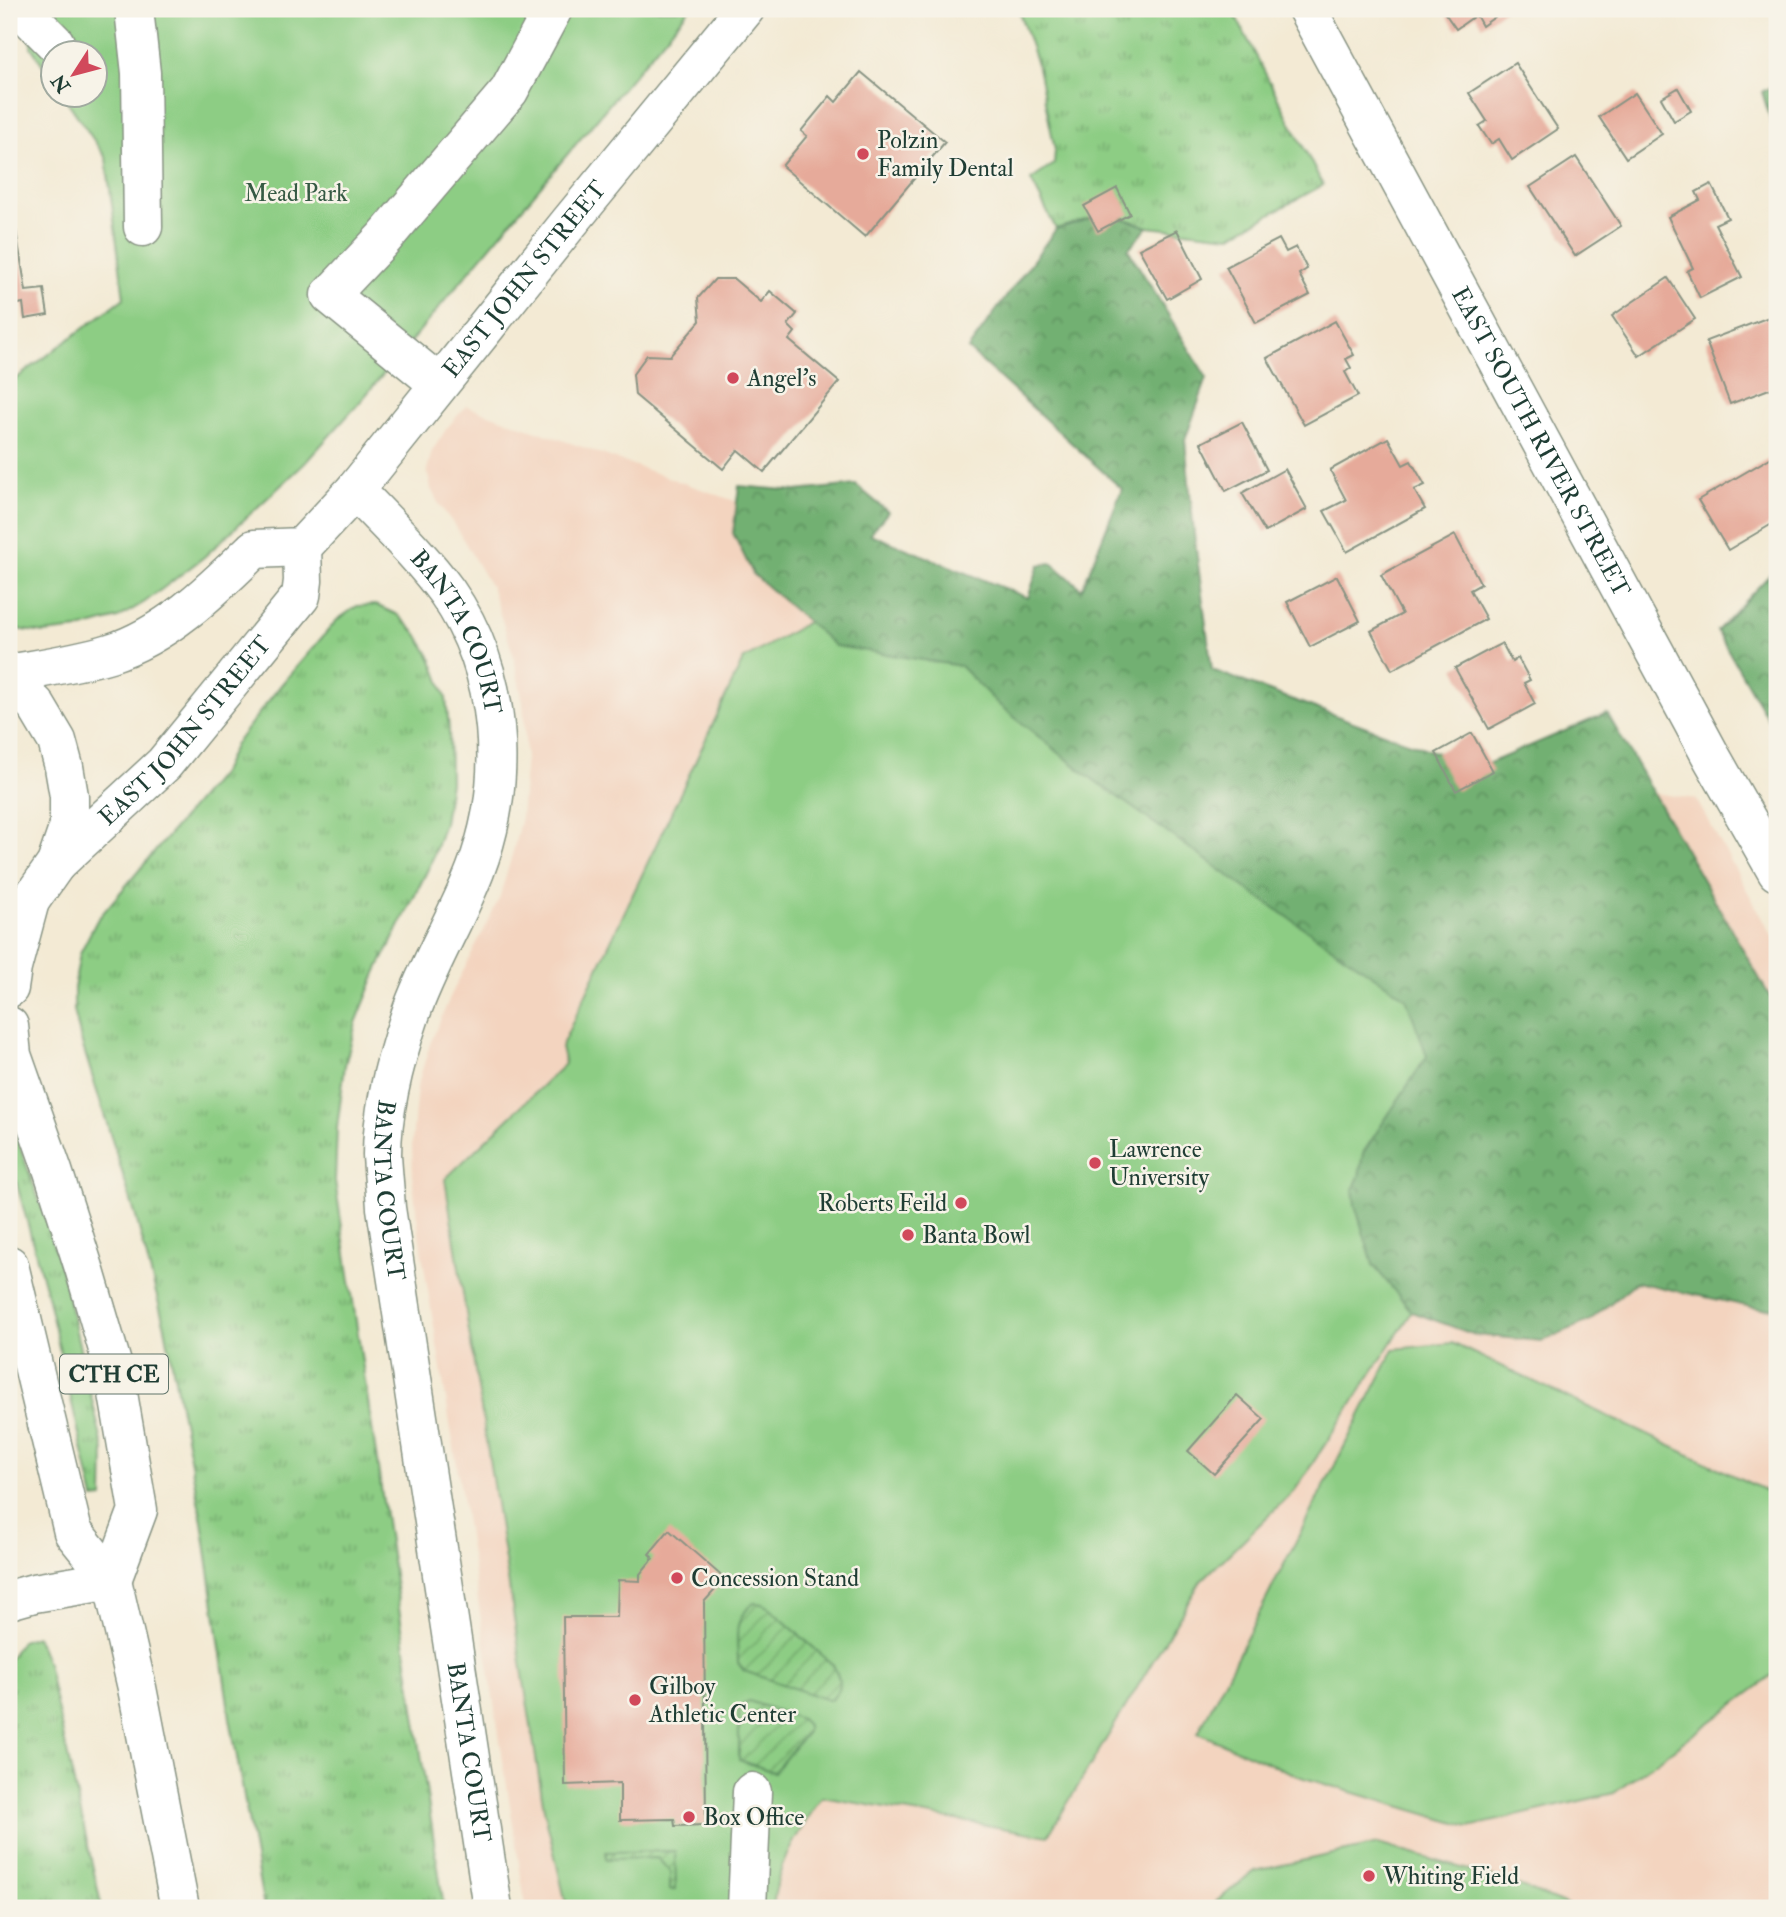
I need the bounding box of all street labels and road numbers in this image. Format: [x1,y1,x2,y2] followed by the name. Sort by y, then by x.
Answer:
[436,174,613,384] street label: EAST JOHN STREET
[1445,281,1638,603] street label: EAST SOUTH RIVER STREET
[404,543,509,716] street label: BANTA COURT
[92,629,278,832] street label: EAST JOHN STREET
[366,1098,412,1283] street label: BANTA COURT
[60,1354,168,1394] road number: CTH CE
[440,1660,498,1844] street label: BANTA COURT

